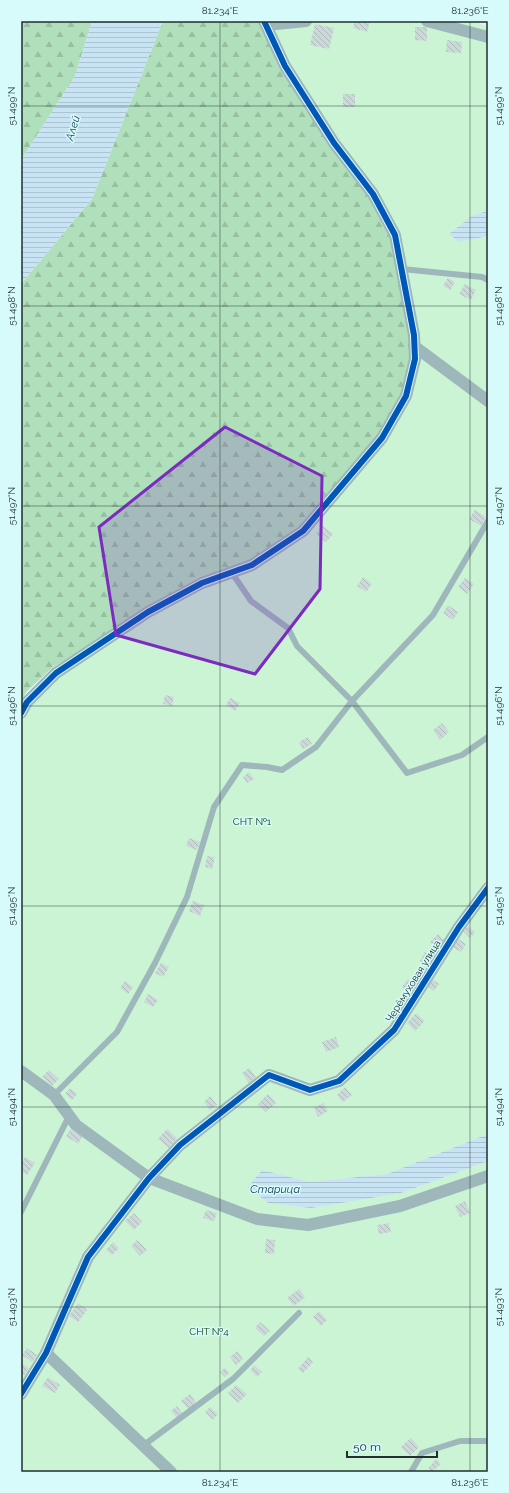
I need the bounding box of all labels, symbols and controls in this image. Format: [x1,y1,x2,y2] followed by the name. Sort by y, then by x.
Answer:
[202,5,238,16] text: 81.234°E
[451,5,489,16] text: 81.236°E
[6,87,17,125] text: 51.499°N
[493,87,504,125] text: 51.499°N
[63,114,83,143] water label: Алей
[6,286,17,326] text: 51.498°N
[493,286,504,326] text: 51.498°N
[6,487,17,525] text: 51.497°N
[493,487,504,525] text: 51.497°N
[6,686,17,726] text: 51.496°N
[493,686,504,726] text: 51.496°N
[233,816,272,827] park label: СНТ №1
[6,887,17,925] text: 51.495°N
[493,887,504,925] text: 51.495°N
[383,938,443,1024] street label: Черёмуховая улица
[6,1088,17,1126] text: 51.494°N
[493,1088,504,1126] text: 51.494°N
[250,1183,300,1196] water label: Старица
[6,1288,17,1326] text: 51.493°N
[493,1288,504,1326] text: 51.493°N
[189,1326,229,1337] park label: СНТ №4
[347,1433,437,1459] scale bar
[353,1440,381,1454] text: 50 m
[202,1477,238,1488] text: 81.234°E
[451,1477,489,1488] text: 81.236°E

